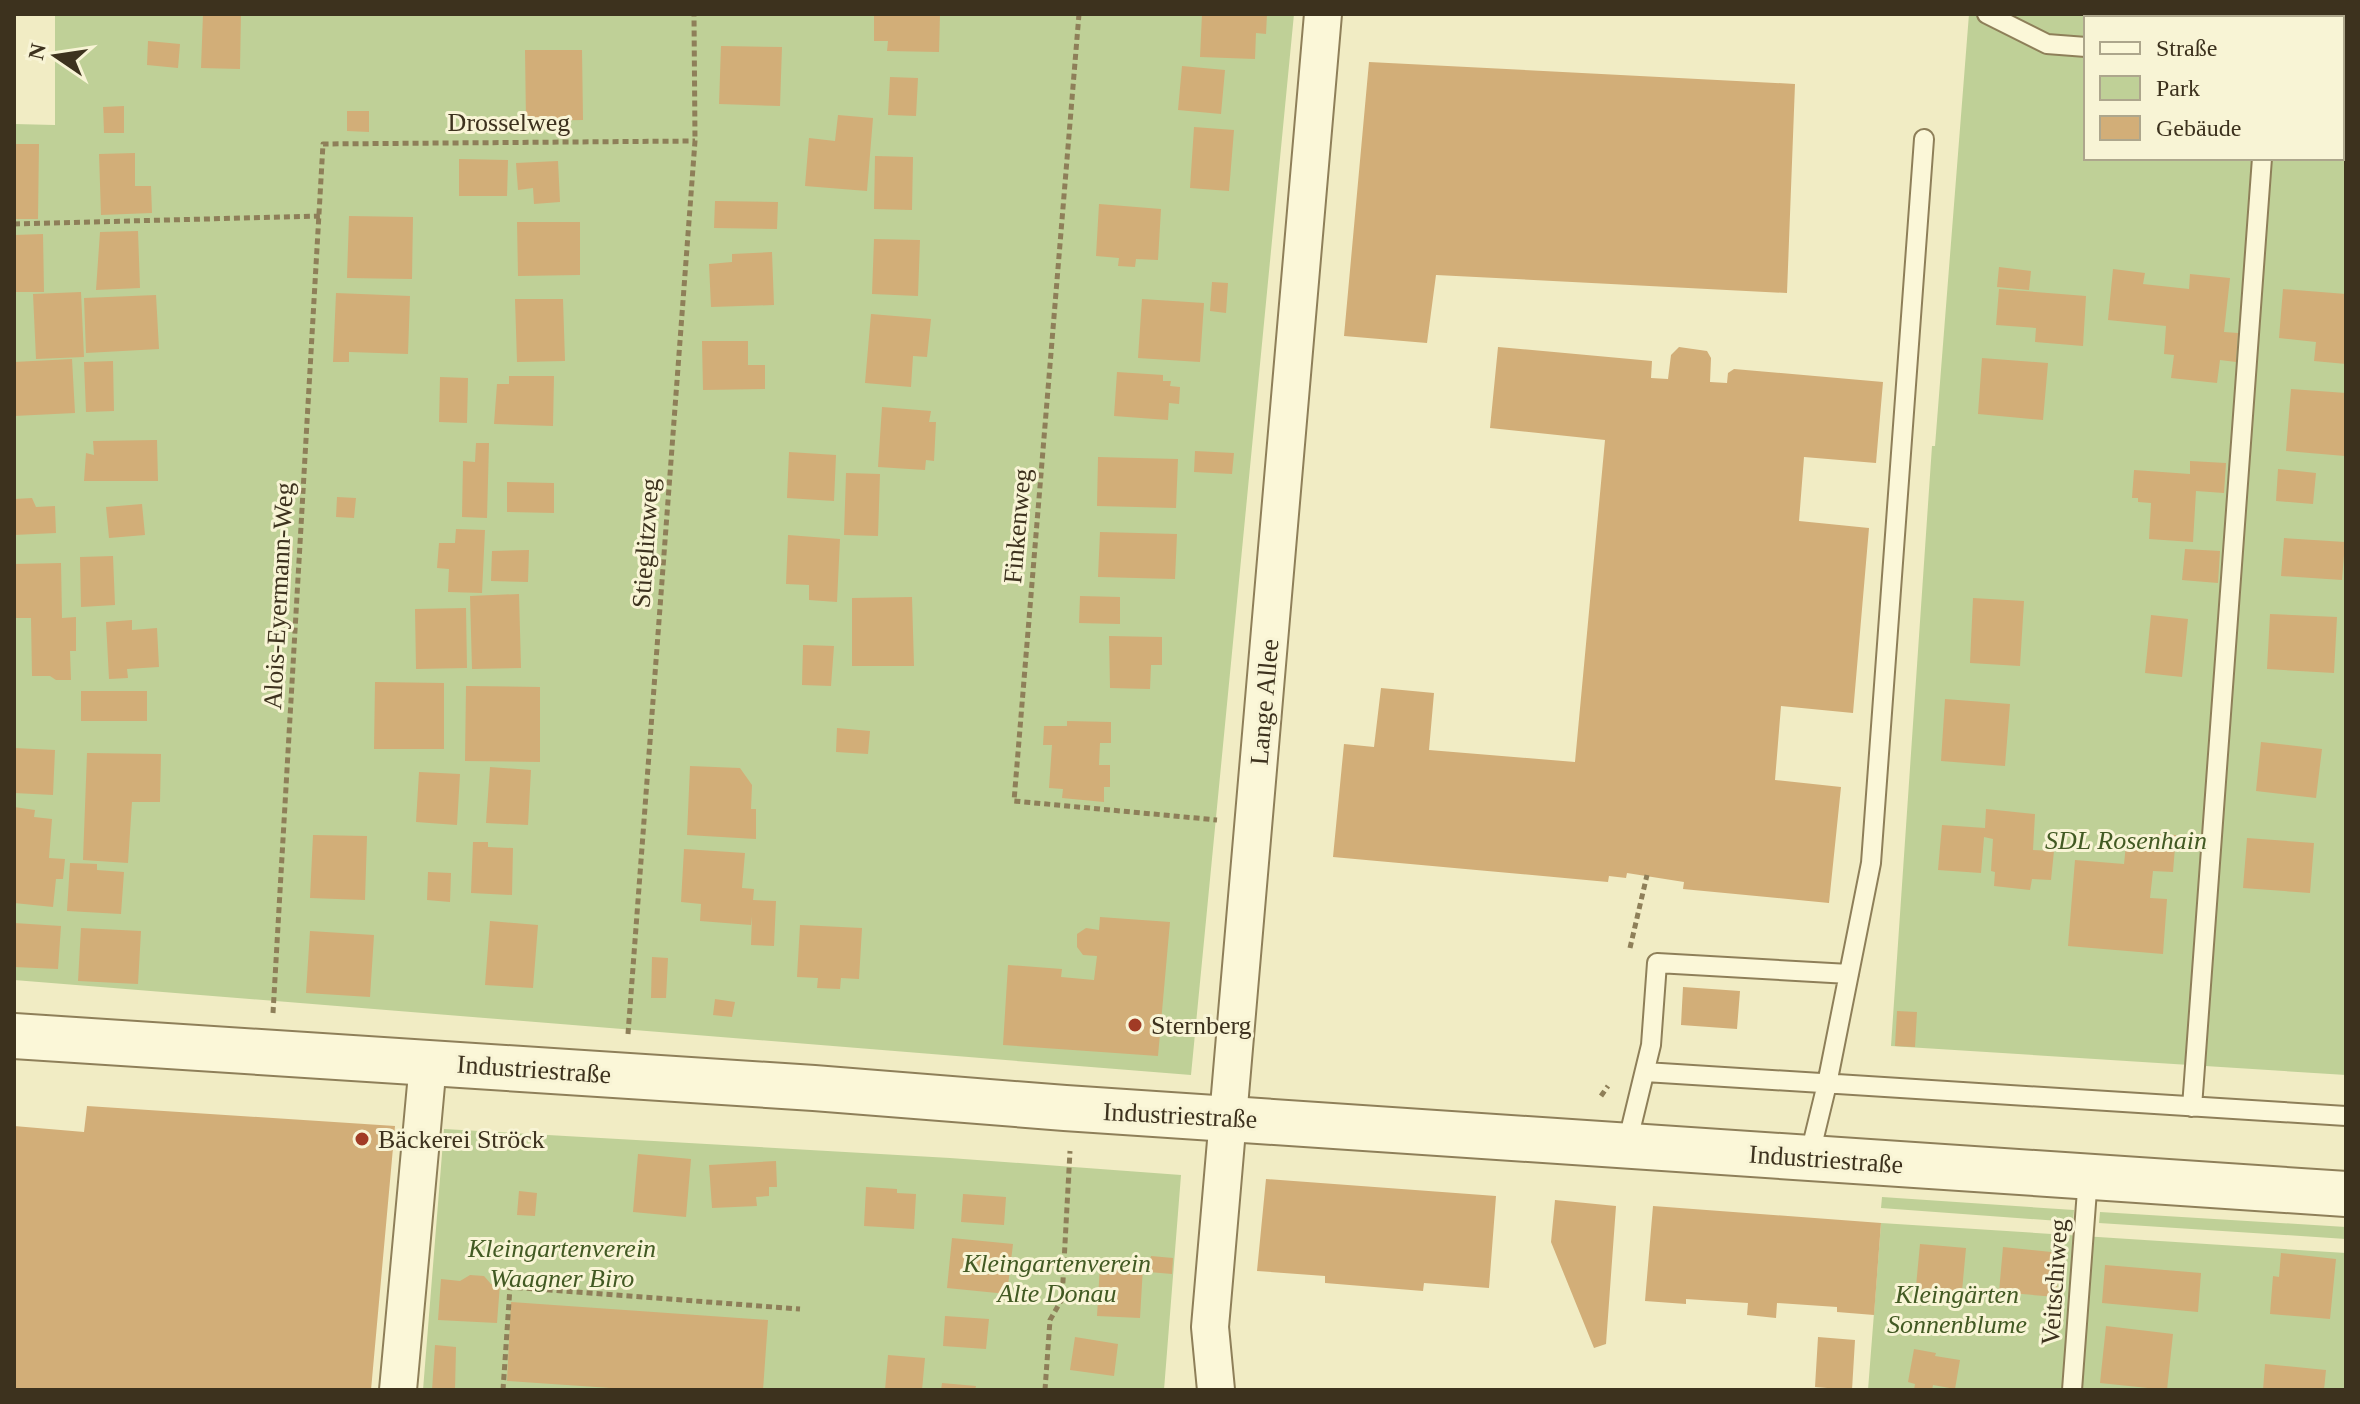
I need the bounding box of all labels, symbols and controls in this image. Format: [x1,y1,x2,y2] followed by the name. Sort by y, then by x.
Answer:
[16,16,96,96] north arrow
[2084,16,2344,160] legend
[2156,35,2217,61] text: Straße
[23,41,51,62] text: N
[2156,75,2200,101] text: Park
[448,108,570,137] street label: Drosselweg
[2156,115,2241,141] text: Gebäude
[998,467,1037,585] street label: Finkenweg
[627,477,664,609] street label: Stieglitzweg
[258,482,299,710] street label: Alois-Eyermann-Weg
[1245,638,1284,766] street label: Lange Allee
[2045,826,2207,855] park label: SDL Rosenhain
[1151,1011,1252,1040] place label: Sternberg
[1126,1016,1144,1034] marker: Sternberg
[456,1050,612,1089] street label: Industriestraße
[1102,1097,1258,1134] street label: Industriestraße
[378,1125,545,1154] place label: Bäckerei Ströck
[353,1130,371,1148] marker: Bäckerei Ströck
[1748,1140,1904,1179] street label: Industriestraße
[2036,1218,2073,1346] street label: Veitschiweg
[467,1234,656,1293] park label: Kleingartenverein Waagner Biro
[962,1249,1151,1308] park label: Kleingartenverein Alte Donau
[1887,1280,2027,1339] park label: Kleingärten Sonnenblume

